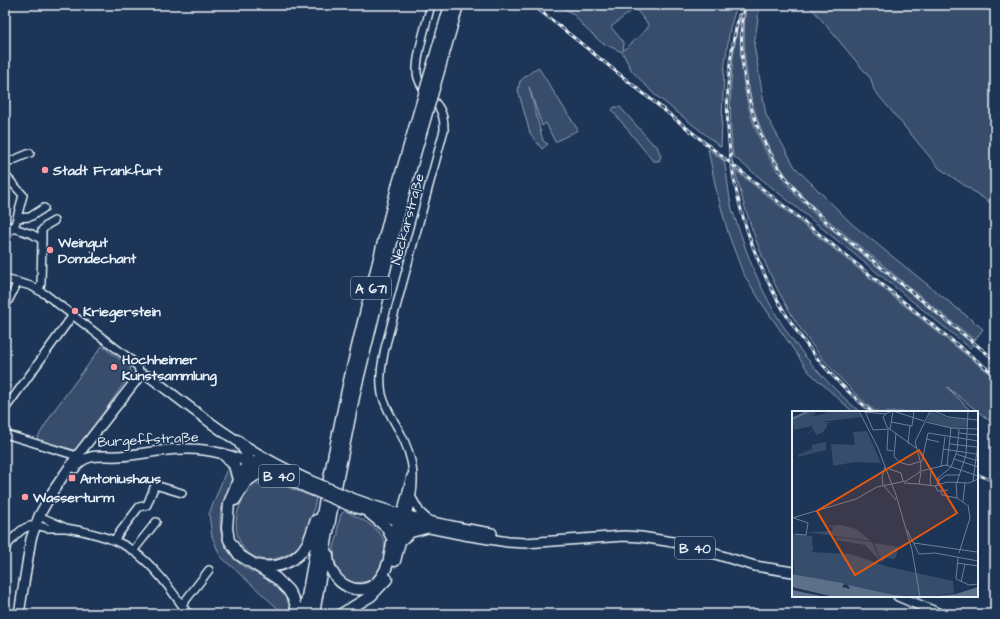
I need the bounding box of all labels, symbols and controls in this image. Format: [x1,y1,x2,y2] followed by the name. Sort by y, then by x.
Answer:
[52,161,163,181] place label: Stadt Frankfurt
[40,165,50,175] marker: Stadt Frankfurt
[386,171,430,267] street label: Neckarstraße
[57,233,137,269] place label: Weingut Domdechant
[45,245,55,255] marker: Weingut Domdechant
[351,277,391,299] road number: A 671
[83,302,161,323] place label: Kriegerstein
[70,306,80,316] marker: Kriegerstein
[122,350,218,387] place label: Hochheimer Kunstsammlung
[109,362,119,372] marker: Hochheimer Kunstsammlung
[792,411,978,597] inset map
[97,427,200,453] street label: Burgeffstraße
[259,465,299,487] road number: B 40
[80,469,161,489] place label: Antoniushaus
[67,473,77,483] marker: Antoniushaus
[32,488,115,508] place label: Wasserturm
[20,492,30,502] marker: Wasserturm
[675,537,715,559] road number: B 40

